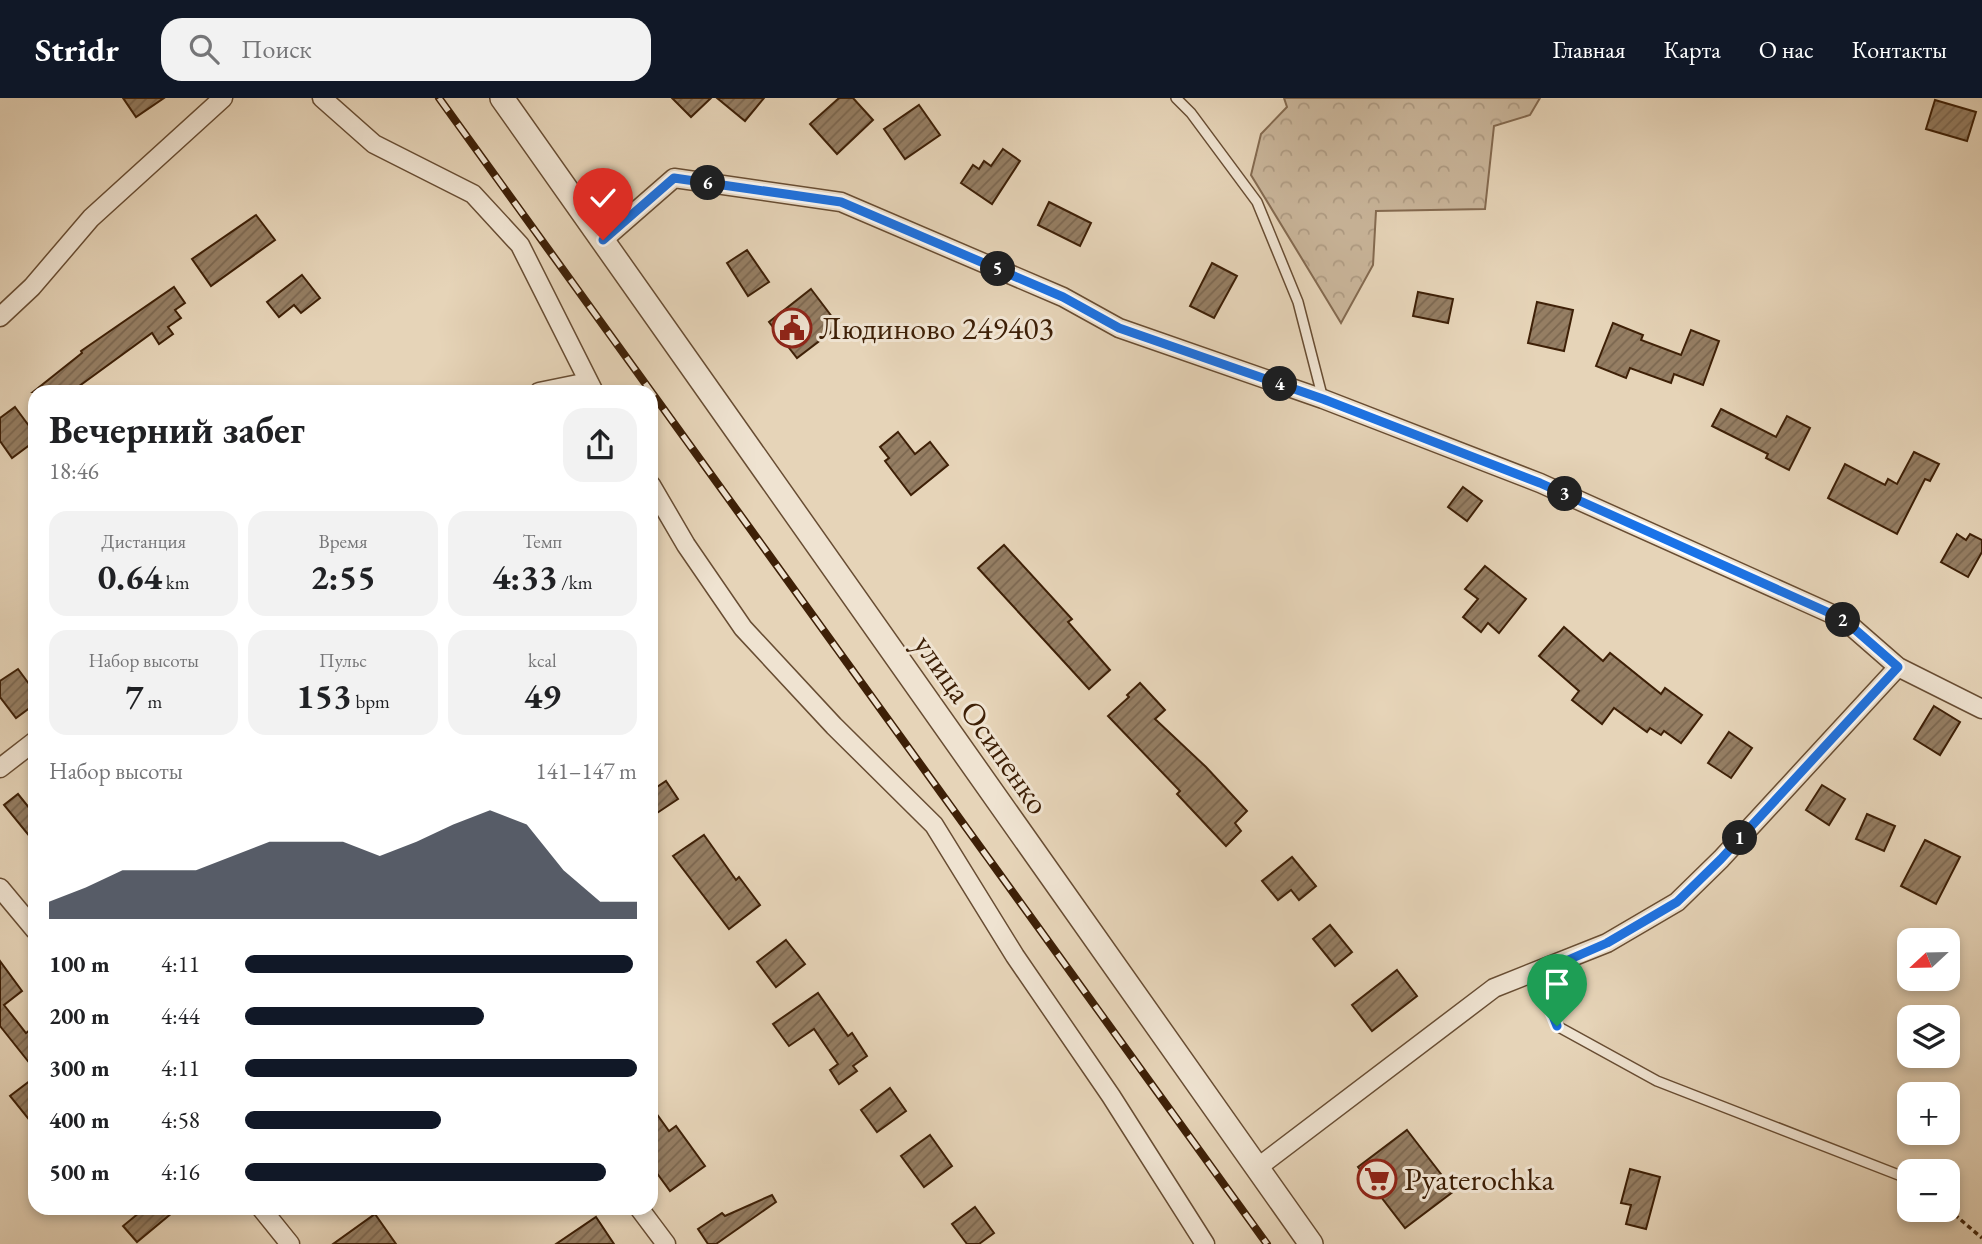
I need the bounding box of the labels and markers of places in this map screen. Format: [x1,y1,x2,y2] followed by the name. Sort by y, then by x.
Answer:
[690,166,726,200] pin: 6
[573,168,633,240] pin
[981,252,1016,286] pin: 5
[771,307,813,349] public building icon: Людиново 249403
[819,307,1054,349] place label: Людиново 249403
[1262,366,1298,402] pin: 4
[1548,476,1582,512] pin: 3
[1826,602,1860,638] pin: 2
[1722,820,1758,856] pin: 1
[1527,954,1587,1026] pin
[1356,1158,1398,1200] supermarket icon: Pyaterochka
[1404,1158,1555,1200] place label: Pyaterochka

